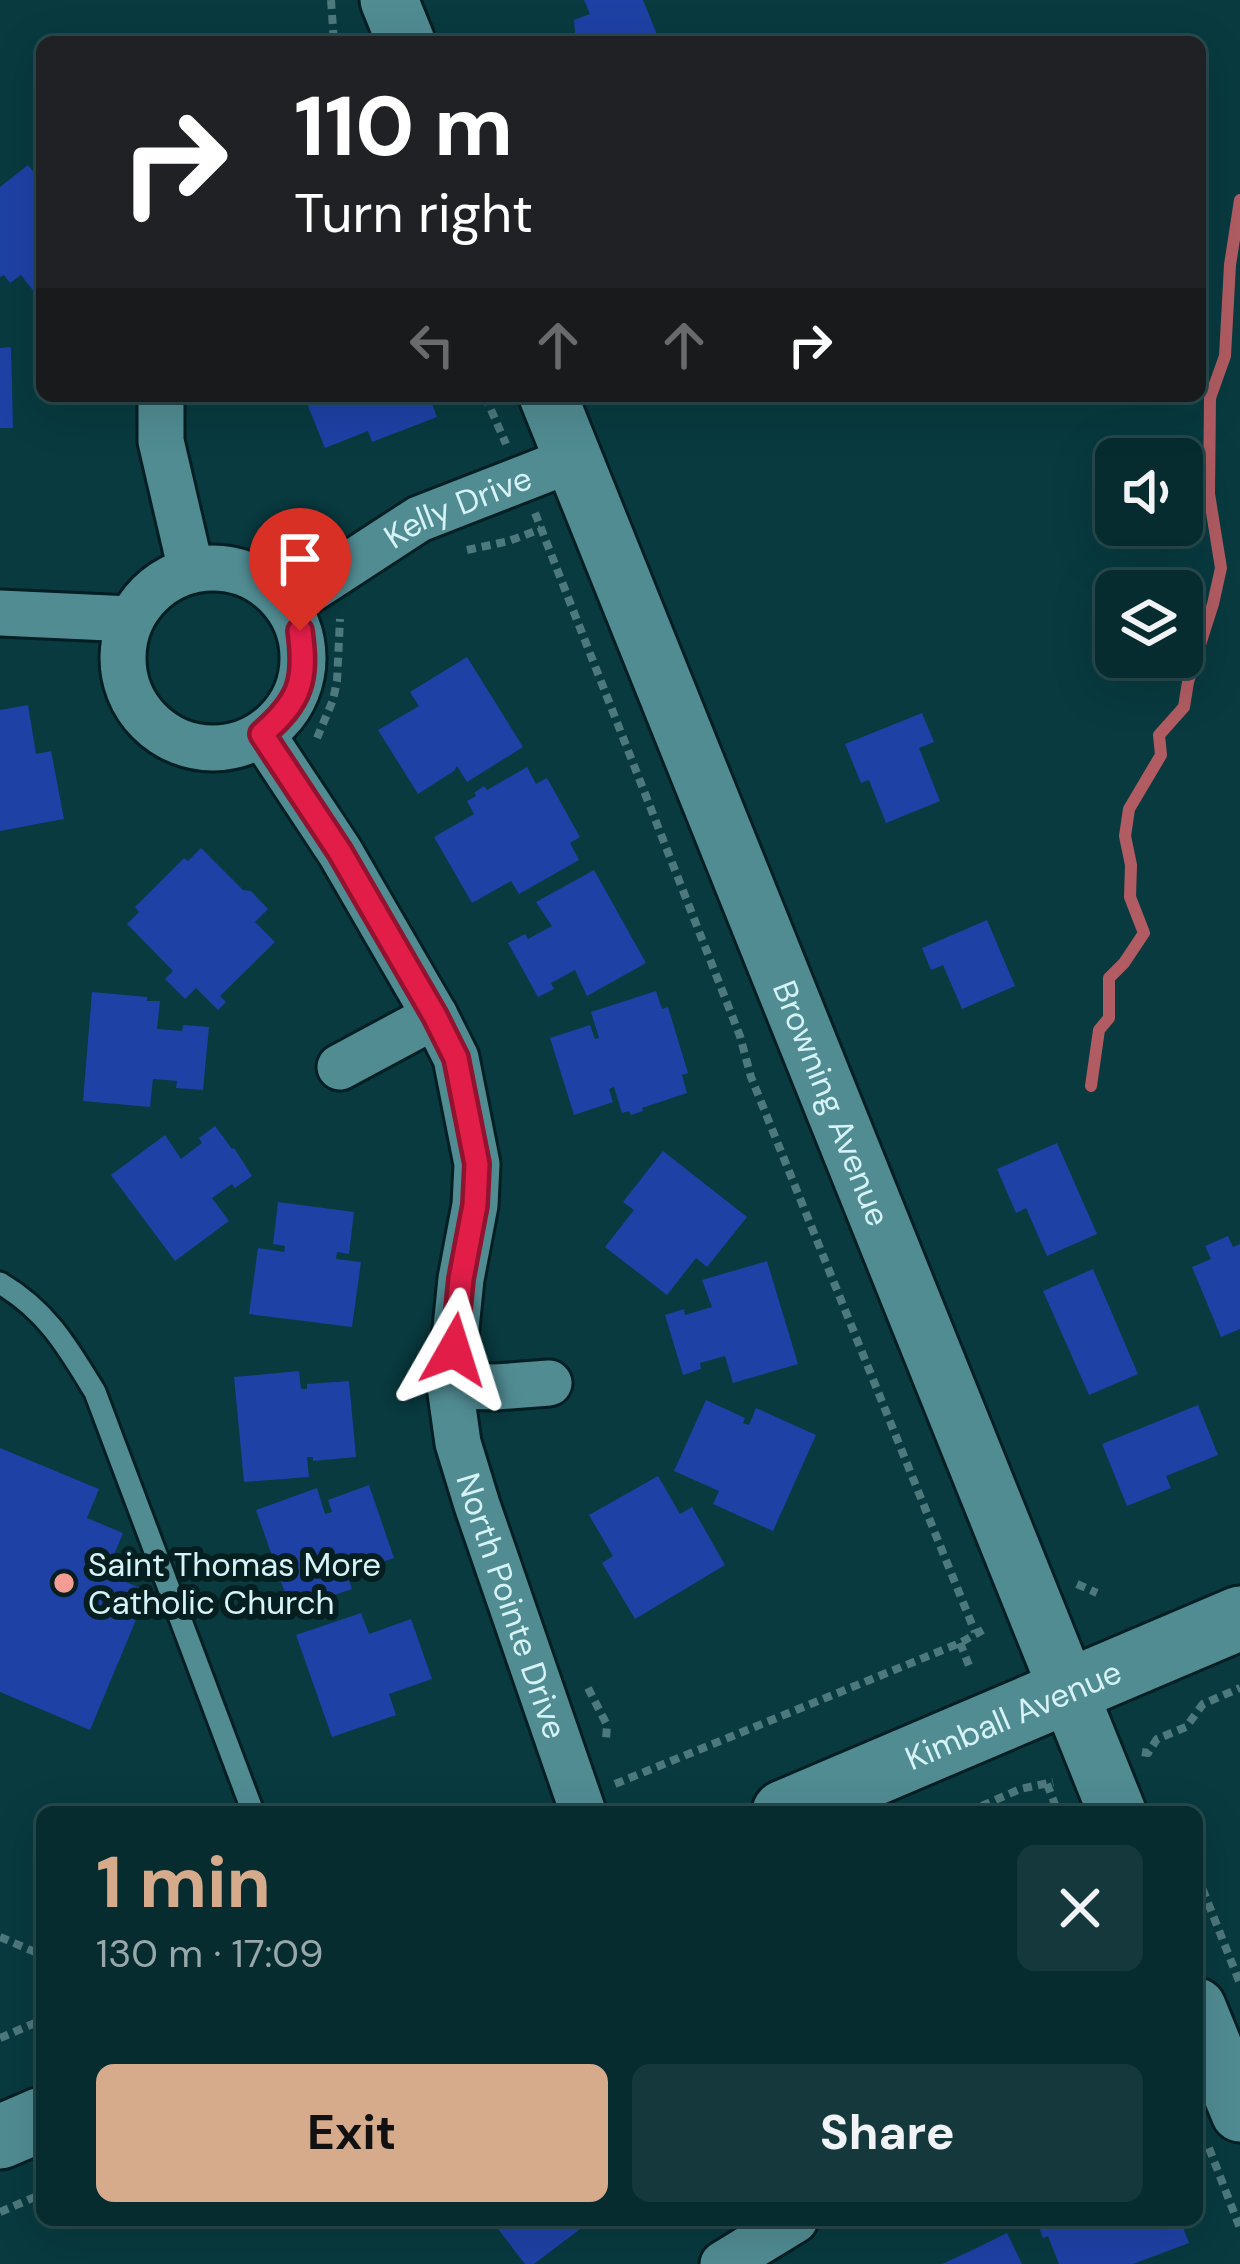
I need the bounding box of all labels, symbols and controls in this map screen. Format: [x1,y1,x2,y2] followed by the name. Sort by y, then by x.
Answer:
[294,72,513,181] text: 110 m
[96,84,252,240] icon: right
[294,178,533,249] text: Turn right
[399,312,465,378] icon: left
[525,312,591,378] icon: ahead
[651,312,717,378] icon: ahead
[777,312,843,378] icon: right
[1095,438,1203,678] map controls
[1095,438,1203,546] button: sound
[375,456,538,558] street label: Kelly Drive
[249,508,351,631] pin
[267,526,333,592] icon: arrive
[1095,570,1203,678] button: layers
[764,974,901,1232] street label: Browning Avenue
[391,1287,517,1413] position arrow
[447,1468,578,1744] street label: North Pointe Drive
[88,1543,381,1624] place label: Saint Thomas More Catholic Church
[51,1570,77,1596] marker: Saint Thomas More Catholic Church
[898,1650,1128,1780] street label: Kimball Avenue
[96,1836,271,1929] text: 1 min
[1017,1845,1143,1971] button: close
[96,1928,324,1979] text: 130 m · 17:09
[96,2064,608,2202] button: Exit
[632,2064,1143,2202] button: Share

